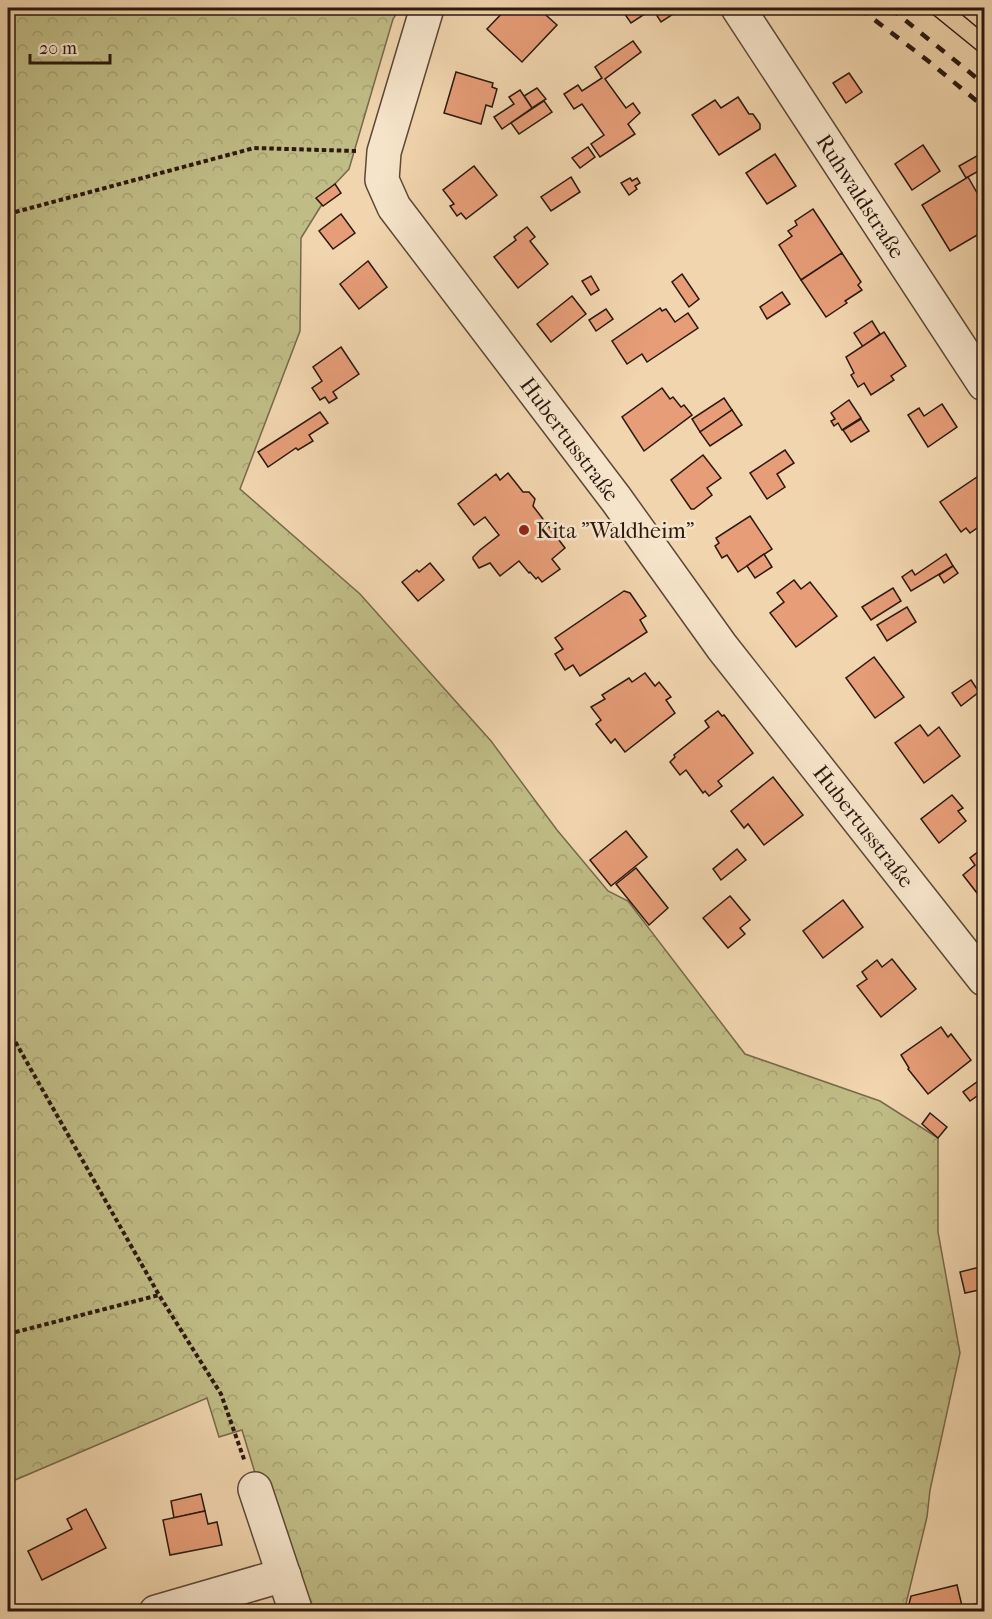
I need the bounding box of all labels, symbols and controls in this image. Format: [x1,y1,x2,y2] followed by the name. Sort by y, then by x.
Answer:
[30,27,110,65] scale bar
[39,38,77,59] text: 20 m
[810,130,910,264] street label: Ruhwaldstraße
[514,373,624,507] street label: Hubertusstraße
[536,518,694,544] place label: Kita "Waldheim"
[517,523,531,537] marker: Kita "Waldheim"
[807,760,919,893] street label: Hubertusstraße

